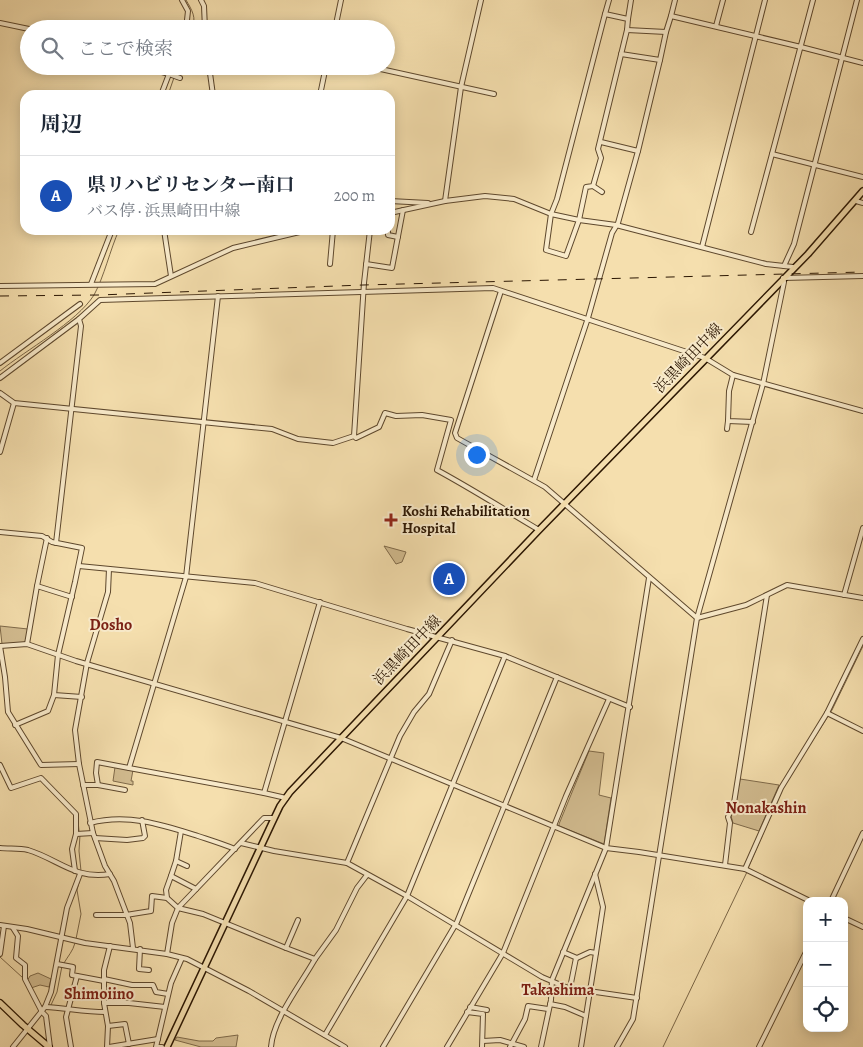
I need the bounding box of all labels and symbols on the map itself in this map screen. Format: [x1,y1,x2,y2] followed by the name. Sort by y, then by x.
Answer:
[650,319,726,397] street label: 浜黒崎田中線
[464,442,490,468] your location
[402,501,530,538] place label: Koshi Rehabilitation Hospital
[384,513,398,527] marker: Koshi Rehabilitation Hospital
[433,560,465,598] pin: A
[369,611,445,689] street label: 浜黒崎田中線
[90,614,132,636] district label: Dosho
[726,797,806,819] district label: Nonakashin
[522,979,595,1001] district label: Takashima
[64,983,134,1005] district label: Shimoiino

